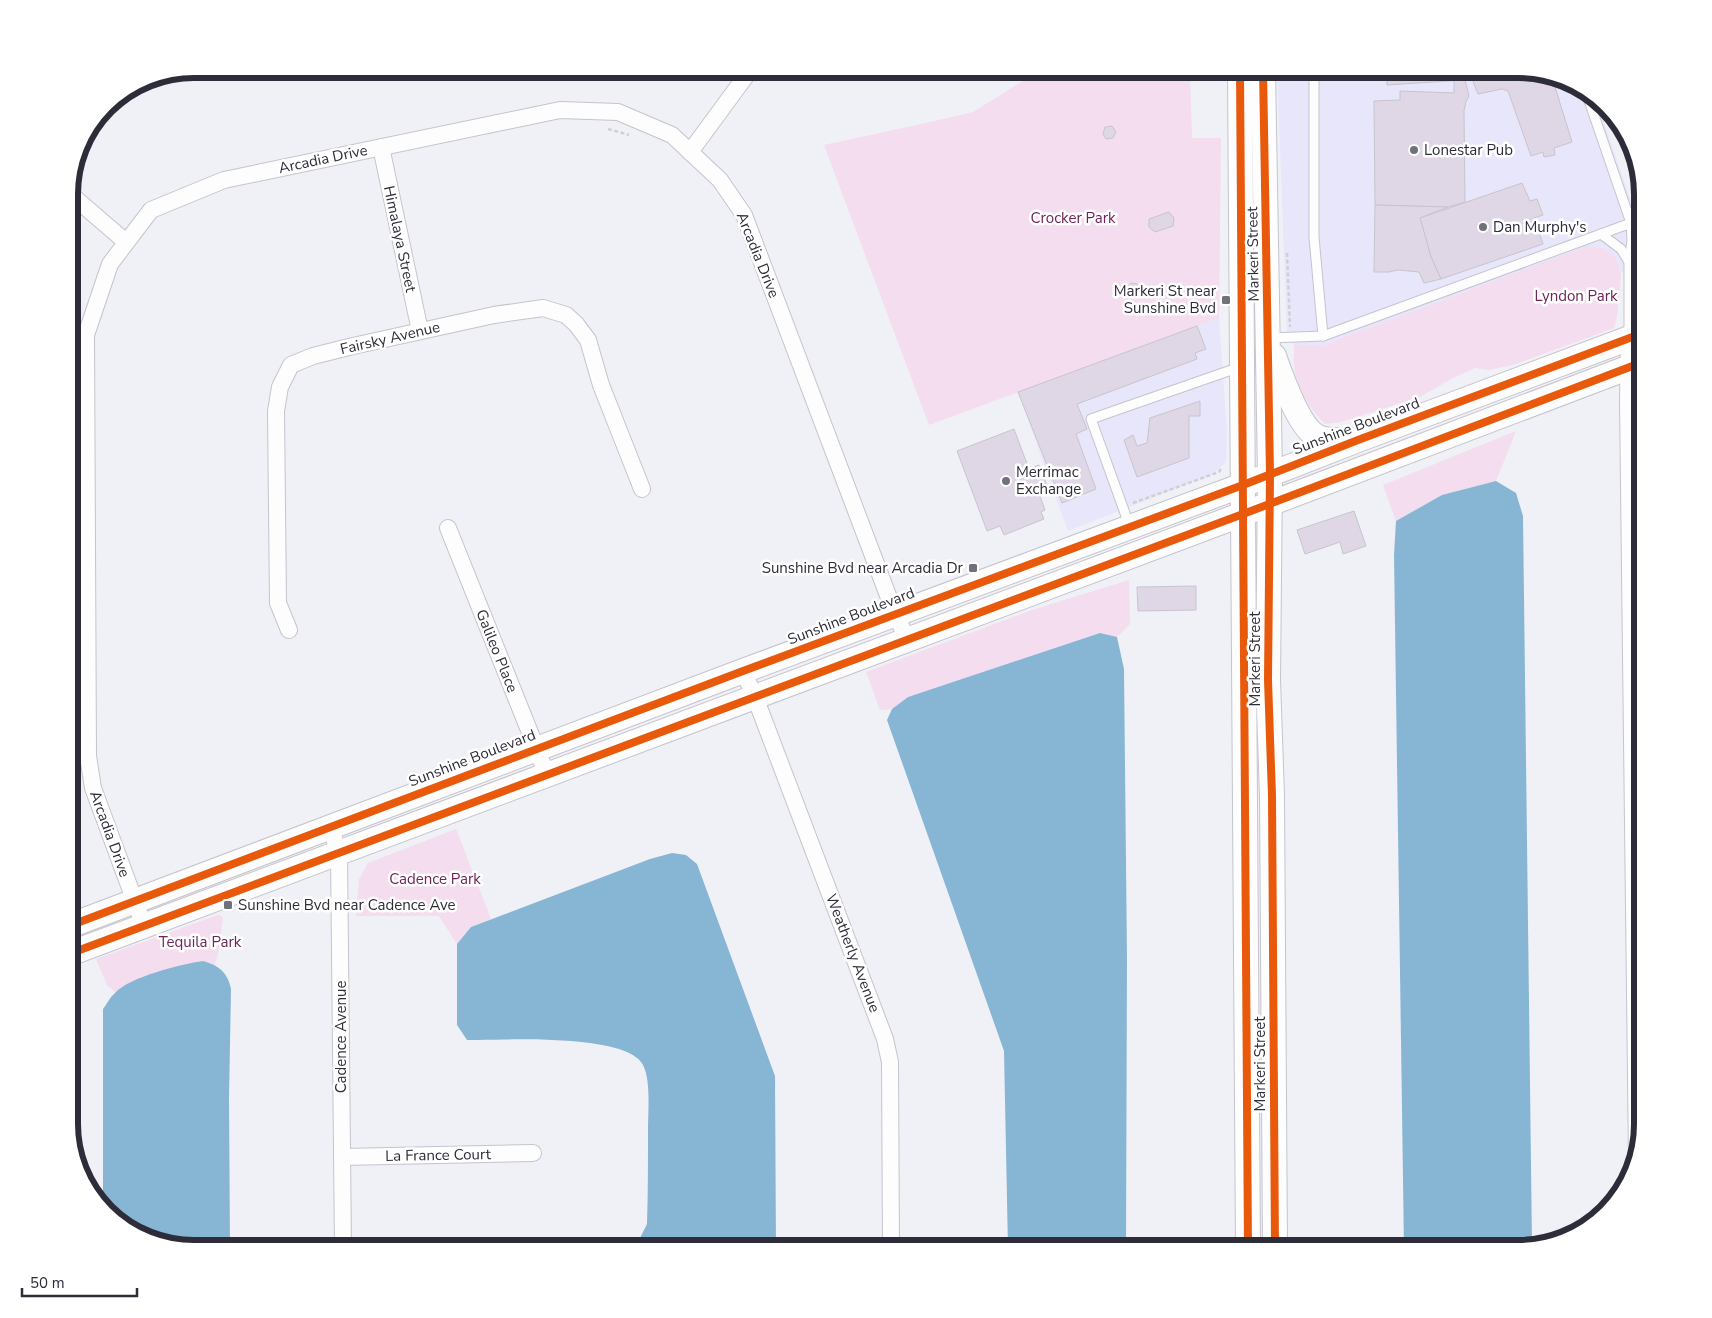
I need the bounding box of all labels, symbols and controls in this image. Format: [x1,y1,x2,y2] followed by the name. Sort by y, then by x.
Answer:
[277,140,369,178] street label: Arcadia Drive
[1424,140,1513,160] place label: Lonestar Pub
[1408,144,1420,156] marker: Lonestar Pub
[379,184,421,295] street label: Himalaya Street
[1242,206,1264,302] street label: Markeri Street
[1030,208,1116,228] park label: Crocker Park
[732,209,784,301] street label: Arcadia Drive
[1493,217,1587,237] place label: Dan Murphy's
[1477,221,1489,233] marker: Dan Murphy's
[1114,281,1217,318] place label: Markeri St near Sunshine Bvd
[1534,286,1618,306] park label: Lyndon Park
[1220,294,1232,306] marker: Markeri St near Sunshine Bvd
[338,317,442,359] street label: Fairsky Avenue
[1290,393,1422,459] street label: Sunshine Boulevard
[1016,462,1081,499] place label: Merrimac Exchange
[1000,475,1012,487] marker: Merrimac Exchange
[762,558,964,578] place label: Sunshine Bvd near Arcadia Dr
[967,562,979,574] marker: Sunshine Bvd near Arcadia Dr
[785,583,917,649] street label: Sunshine Boulevard
[471,606,523,696] street label: Galileo Place
[1245,611,1265,707] street label: Markeri Street
[406,725,538,791] street label: Sunshine Boulevard
[85,788,135,880] street label: Arcadia Drive
[389,869,481,889] park label: Cadence Park
[821,891,885,1015] street label: Weatherly Avenue
[238,895,456,915] place label: Sunshine Bvd near Cadence Ave
[222,899,234,911] marker: Sunshine Bvd near Cadence Ave
[159,932,242,952] park label: Tequila Park
[331,981,351,1093] street label: Cadence Avenue
[1250,1016,1270,1112] street label: Markeri Street
[385,1144,492,1166] street label: La France Court
[22,1266,138,1298] scale bar
[30,1273,65,1293] text: 50 m

